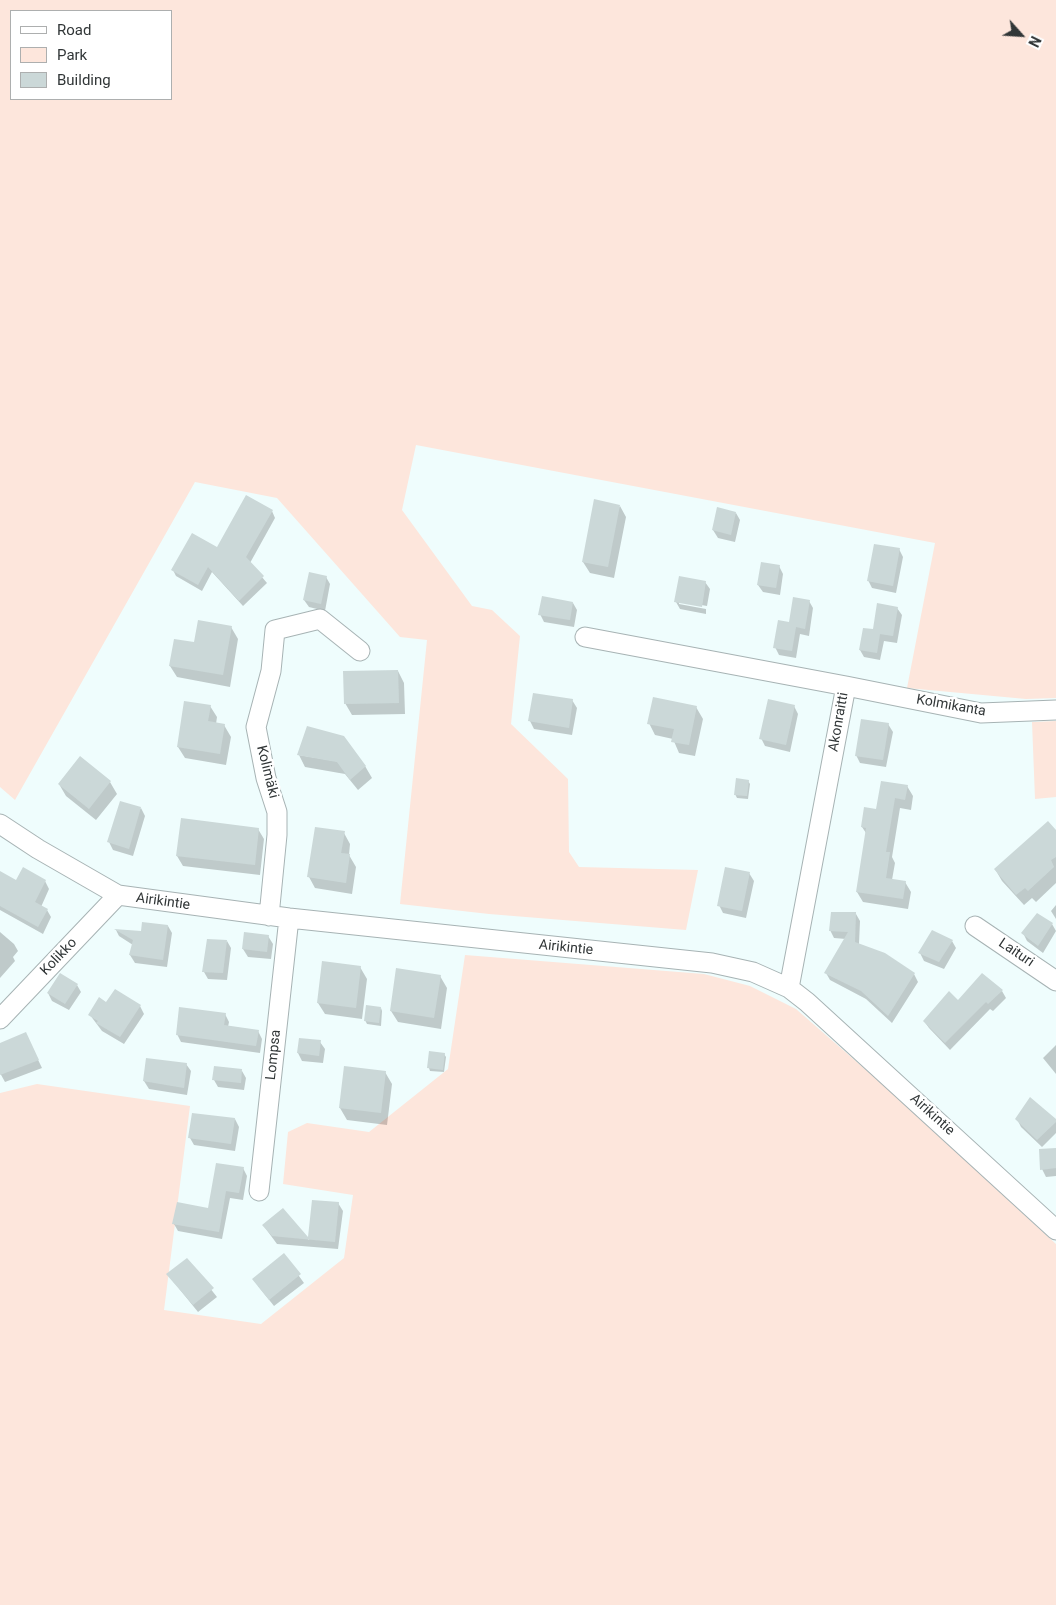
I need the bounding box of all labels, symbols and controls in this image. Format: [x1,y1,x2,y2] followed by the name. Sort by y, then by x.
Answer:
[10,10,172,100] legend
[996,10,1046,60] north arrow
[57,21,91,39] text: Road
[1025,34,1044,50] text: N
[57,46,87,64] text: Park
[57,71,111,89] text: Building
[826,691,852,753] street label: Akonraitti
[915,692,987,720] street label: Kolmikanta
[252,744,282,800] street label: Kolimäki
[135,890,191,914] street label: Airikintie
[37,935,81,979] street label: Kolikko
[995,935,1037,971] street label: Laituri
[538,937,594,959] street label: Airikintie
[263,1029,285,1081] street label: Lompsa
[906,1091,958,1139] street label: Airikintie

